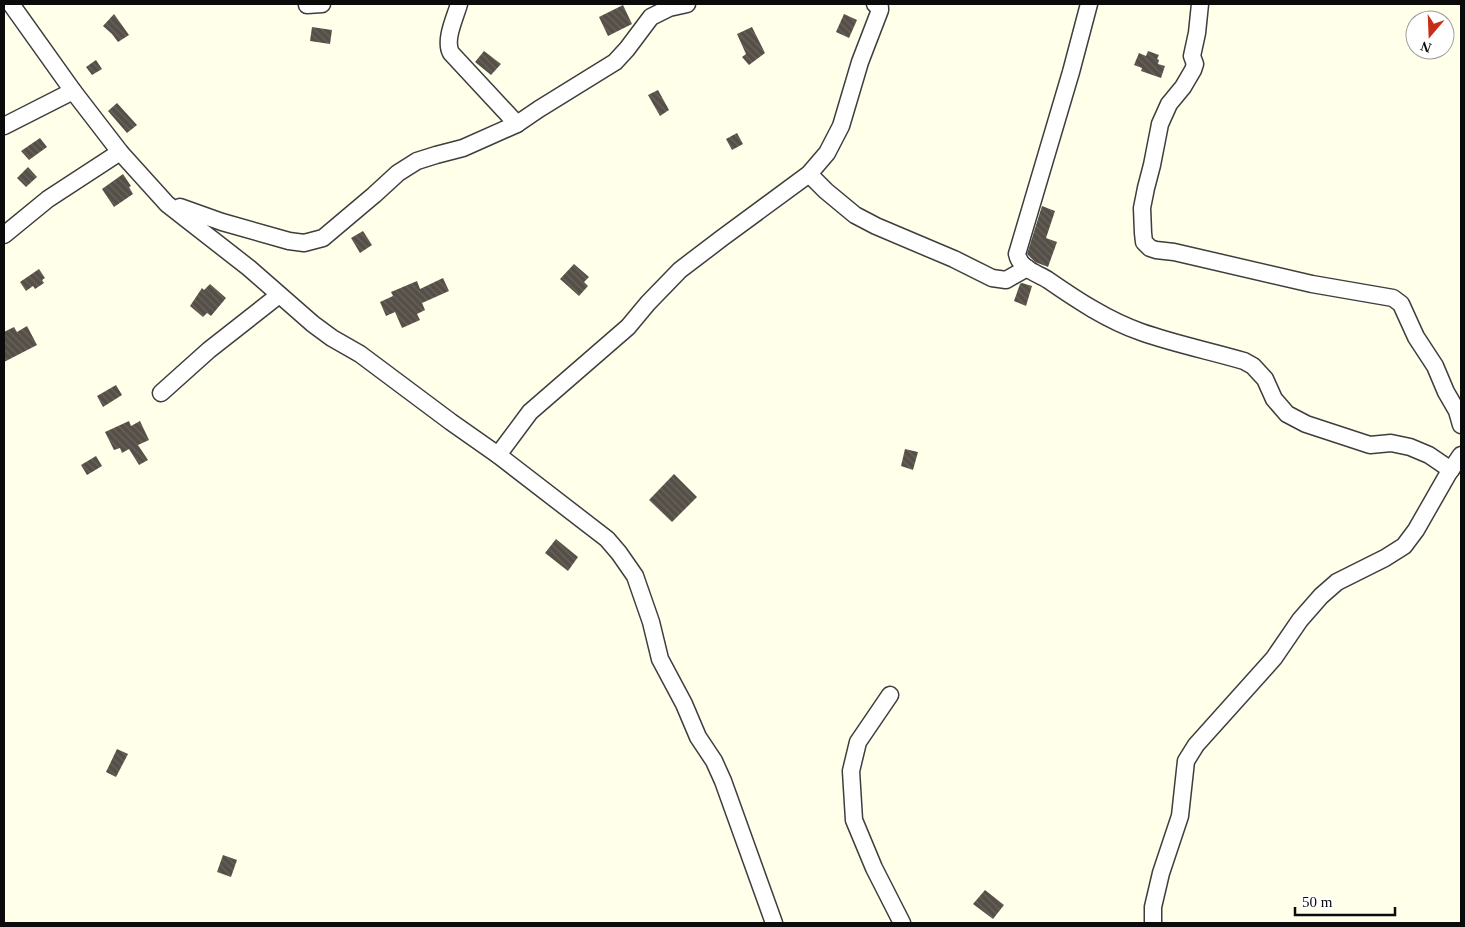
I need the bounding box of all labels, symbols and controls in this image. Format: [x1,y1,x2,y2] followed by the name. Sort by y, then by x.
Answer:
[1405,10,1455,60] north arrow
[1419,38,1433,56] text: N
[1295,884,1395,916] scale bar
[1302,894,1333,910] text: 50 m

